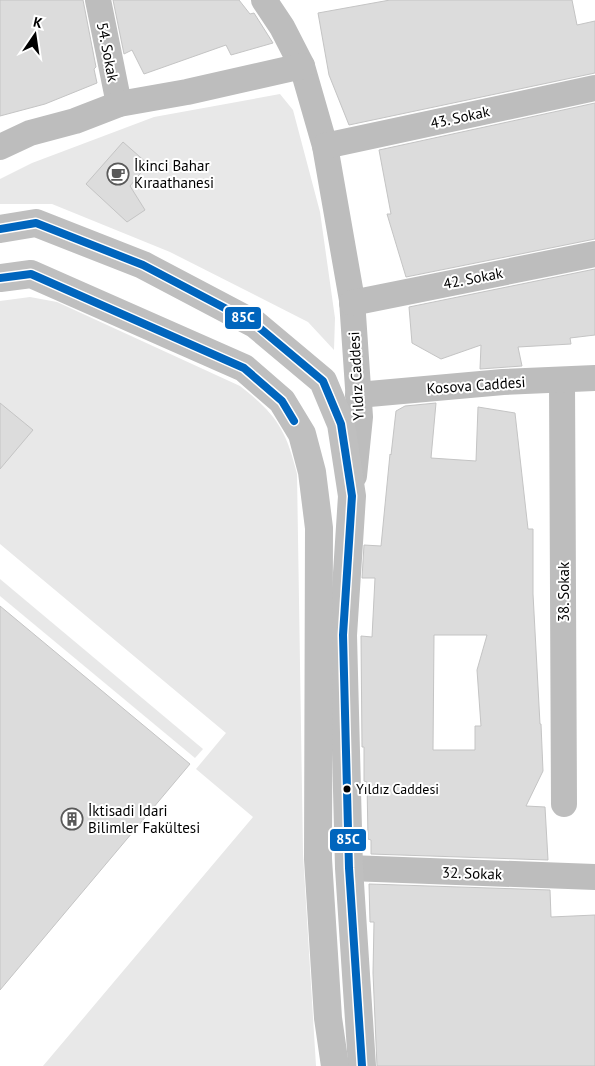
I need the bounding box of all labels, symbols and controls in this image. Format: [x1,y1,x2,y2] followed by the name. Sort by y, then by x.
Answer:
[10,10,60,60] north arrow
[32,13,44,32] text: K
[93,21,123,84] street label: 54. Sokak
[429,101,492,133] street label: 43. Sokak
[134,156,214,192] place label: İkinci Bahar Kıraathanesi
[106,162,130,186] cafe icon: İkinci Bahar Kıraathanesi
[442,263,505,293] street label: 42. Sokak
[224,306,262,330] line badge: 85C
[231,308,255,326] text: 85C
[344,331,368,421] street label: Yıldız Caddesi
[426,372,526,398] street label: Kosova Caddesi
[554,561,573,622] street label: 38. Sokak
[356,780,439,798] place label: Yıldız Caddesi
[342,784,352,794] marker: Yıldız Caddesi
[88,801,200,837] place label: İktisadi Idari Bilimler Fakültesi
[60,807,84,831] building icon: İktisadi Idari Bilimler Fakültesi
[329,828,367,852] line badge: 85C
[336,830,360,848] text: 85C
[442,862,503,884] street label: 32. Sokak

